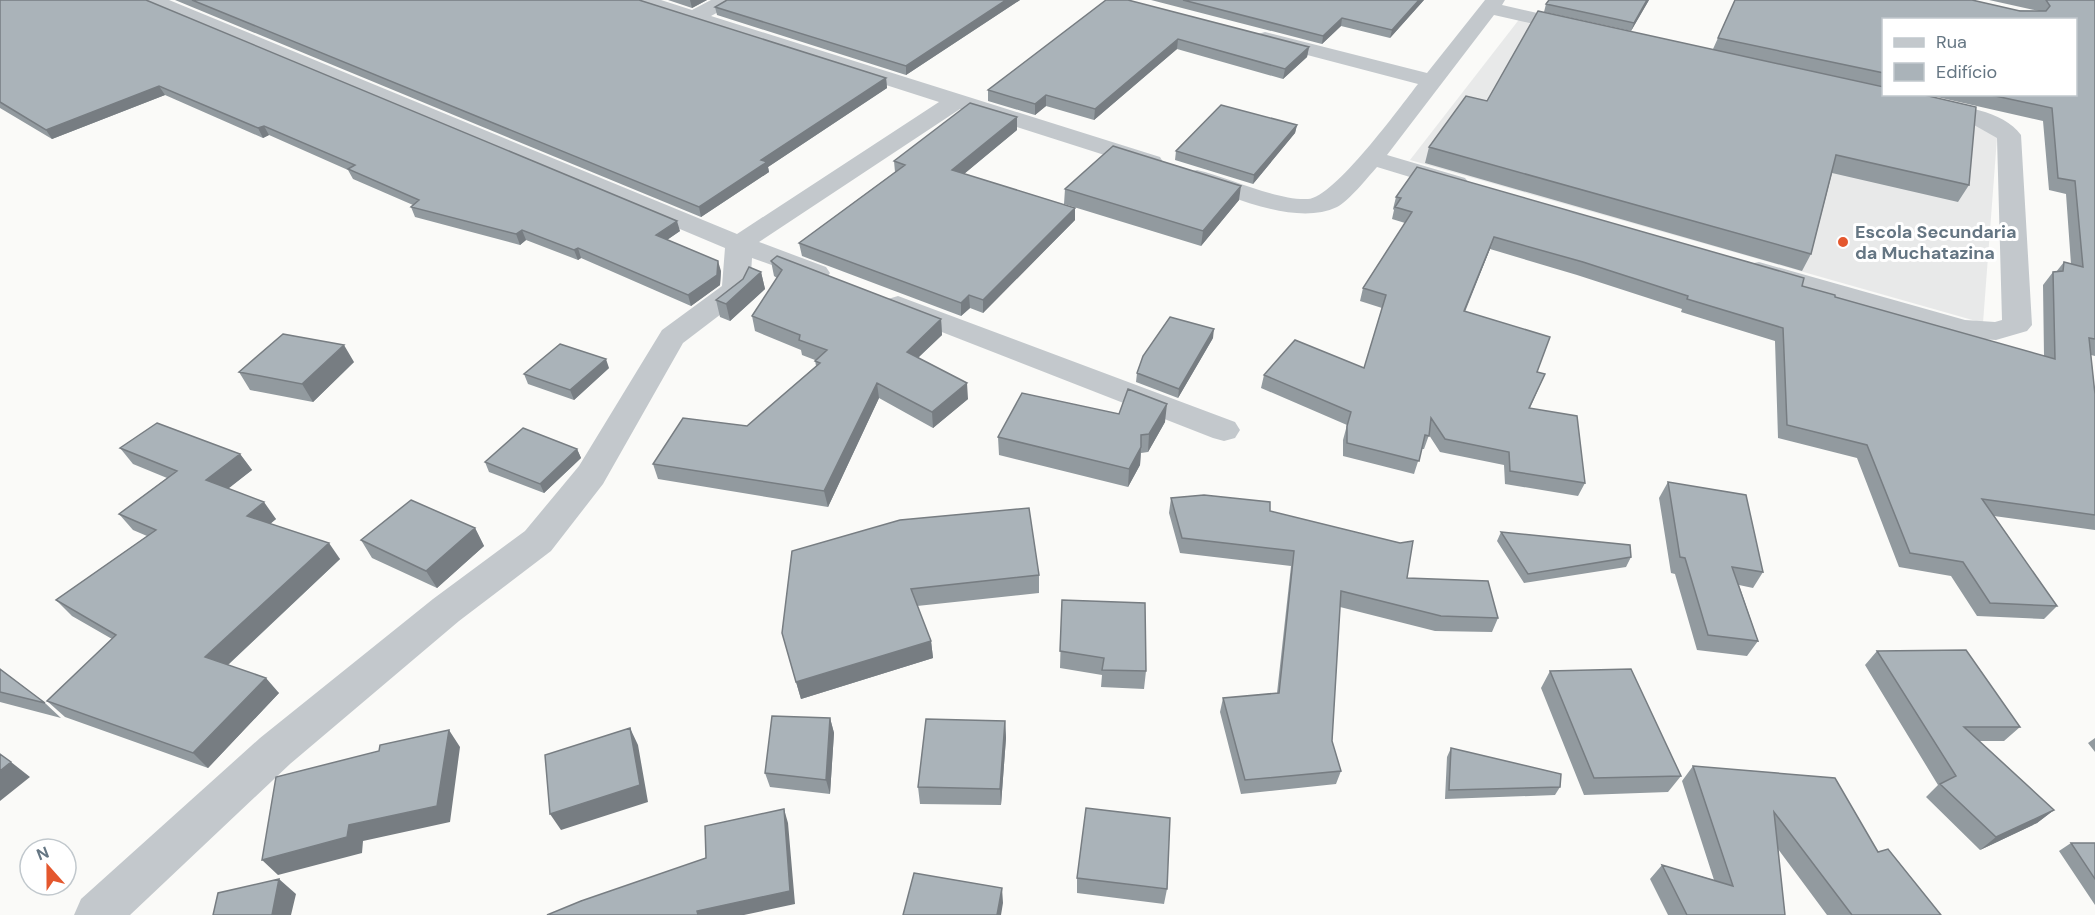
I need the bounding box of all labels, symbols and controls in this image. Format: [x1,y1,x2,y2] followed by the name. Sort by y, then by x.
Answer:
[1882,18,2077,96] legend
[1936,30,1967,54] text: Rua
[1936,60,1997,84] text: Edifício
[1855,220,2017,265] place label: Escola Secundaria da Muchatazina
[1836,235,1850,249] marker: Escola Secundaria da Muchatazina
[18,837,78,897] north arrow
[34,842,52,865] text: N

